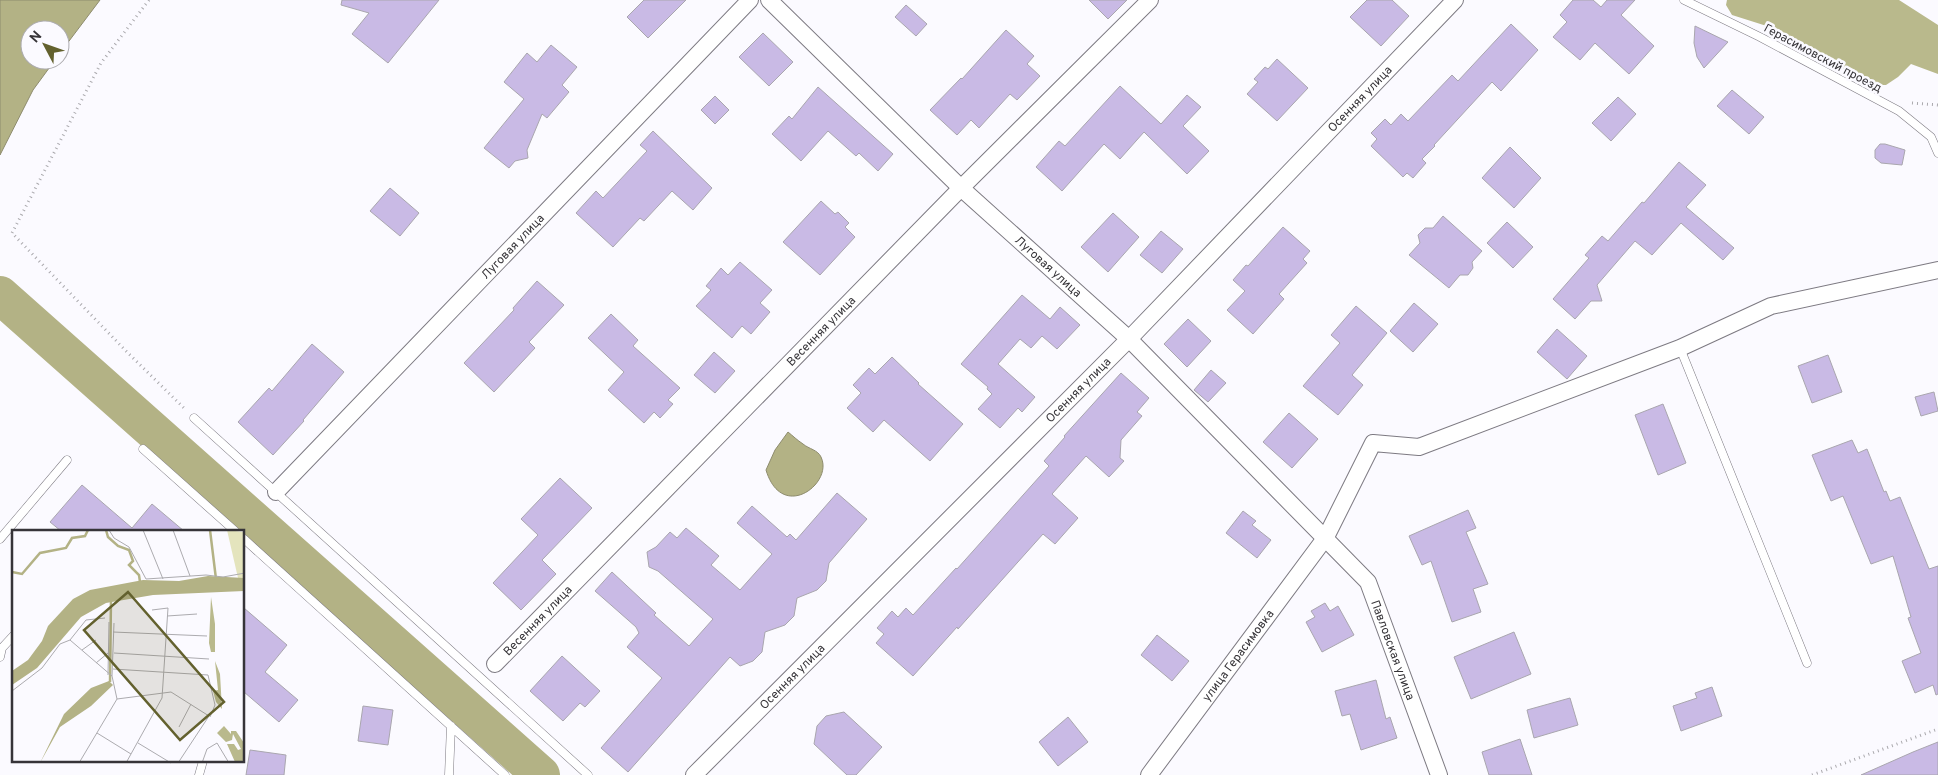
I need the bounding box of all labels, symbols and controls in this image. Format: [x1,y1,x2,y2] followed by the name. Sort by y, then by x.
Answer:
[20,20,70,70] north arrow
[1761,21,1885,97] street label: Герасимовский проезд
[27,28,46,47] text: N
[1325,63,1396,136] street label: Осенняя улица
[478,211,549,283] street label: Луговая улица
[1011,233,1084,301] street label: Луговая улица
[784,293,860,370] street label: Весенняя улица
[1043,354,1115,427] street label: Осенняя улица
[12,530,245,762] inset map
[500,583,576,660] street label: Весенняя улица
[1366,598,1418,703] street label: Павловская улица
[1199,607,1278,705] street label: улица Герасимовка
[757,641,829,714] street label: Осенняя улица

